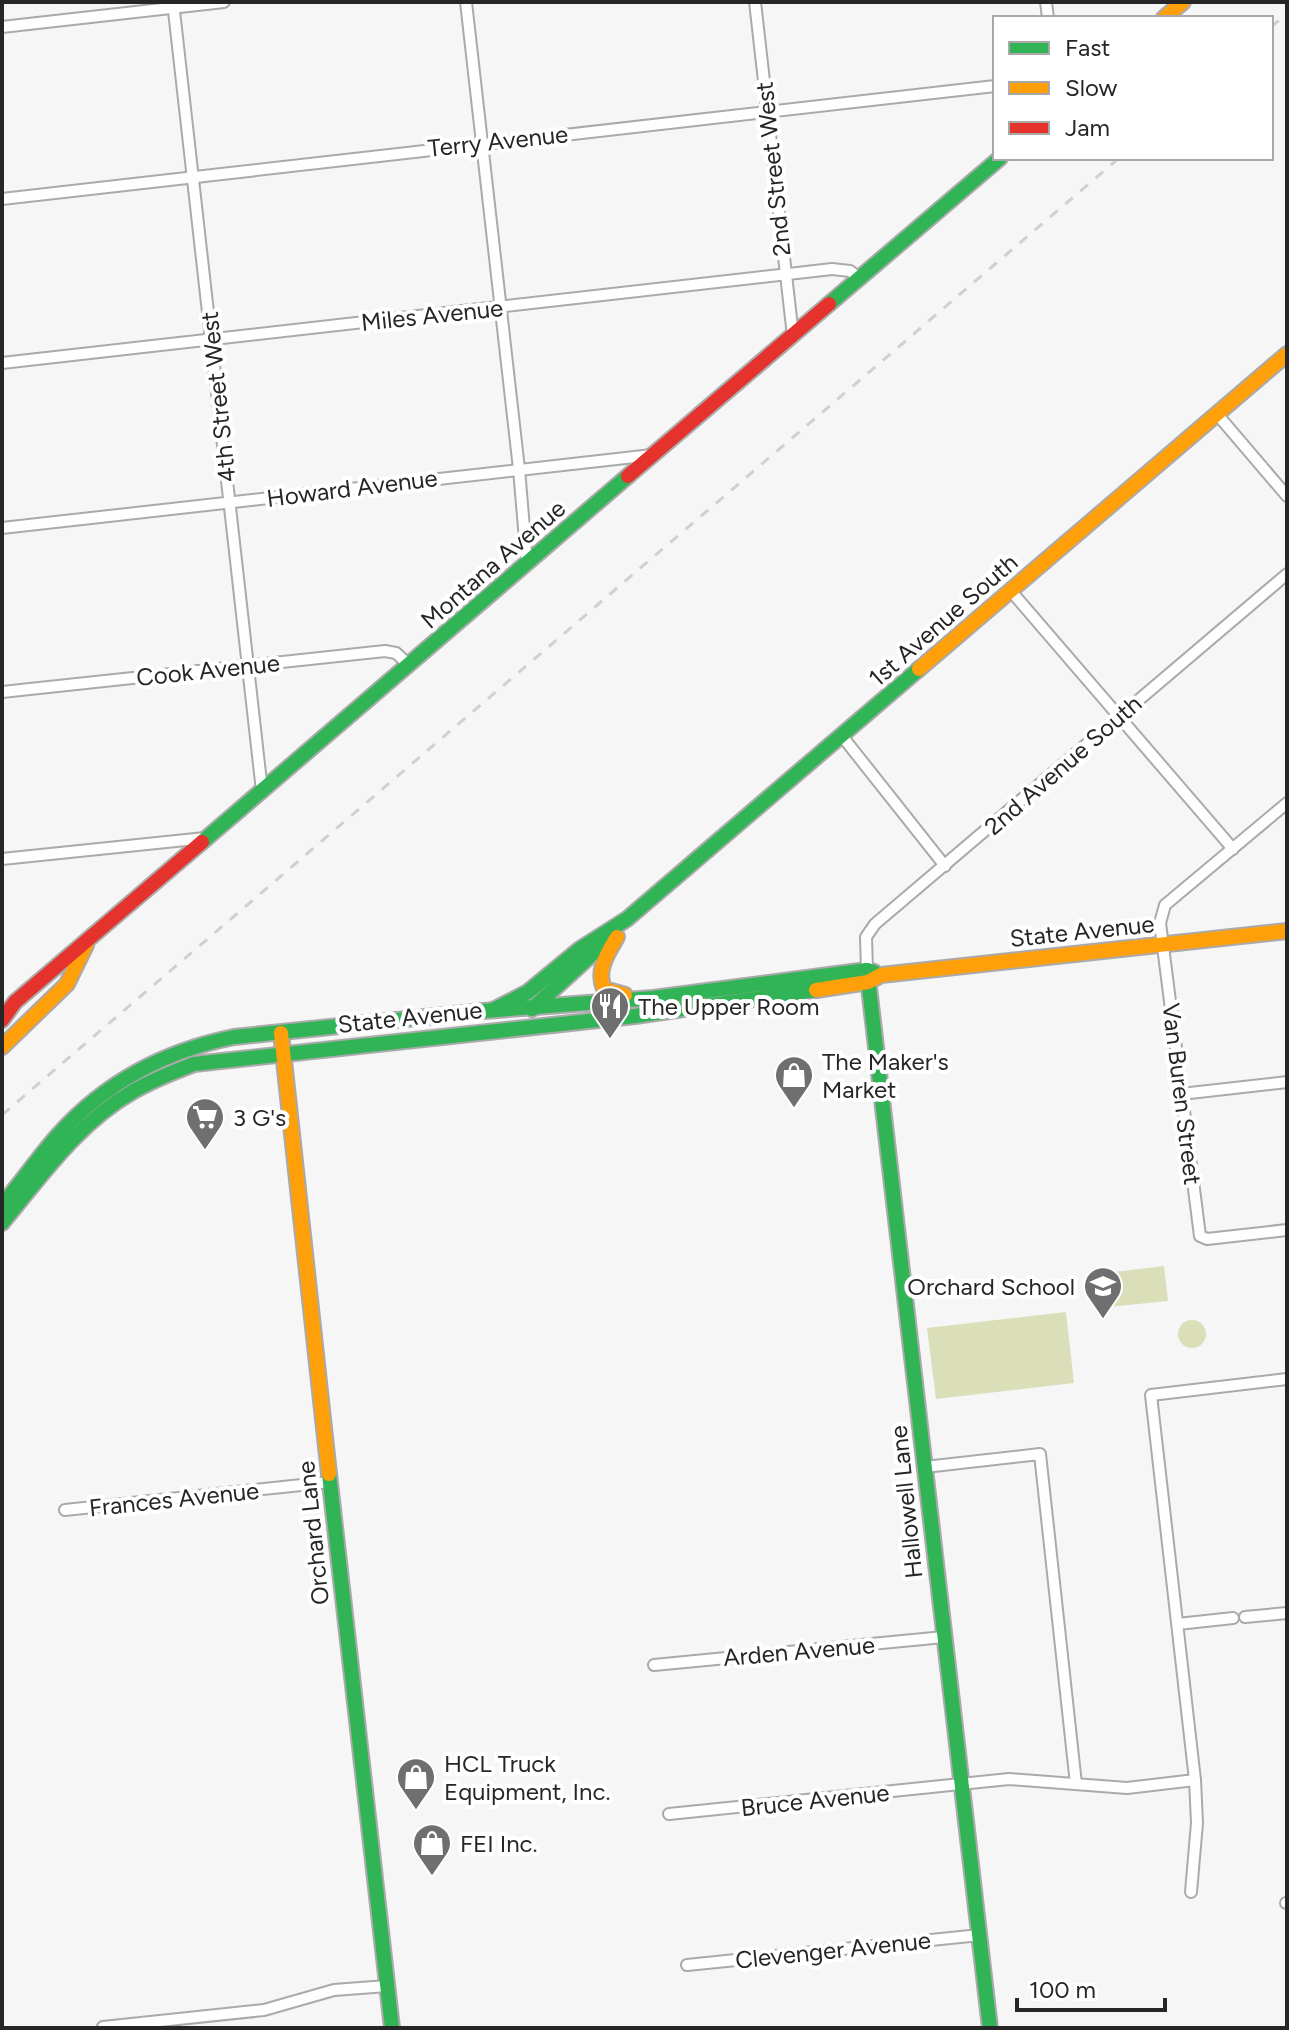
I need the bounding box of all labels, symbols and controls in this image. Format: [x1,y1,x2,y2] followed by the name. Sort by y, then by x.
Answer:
[993,16,1273,160] legend
[1065,33,1110,62] text: Fast
[1065,73,1118,102] text: Slow
[749,80,797,258] street label: 2nd Street West
[1065,113,1110,142] text: Jam
[426,119,570,163] street label: Terry Avenue
[360,293,504,337] street label: Miles Avenue
[195,310,241,484] street label: 4th Street West
[265,463,439,513] street label: Howard Avenue
[415,493,571,635] street label: Montana Avenue
[863,547,1023,693] street label: 1st Avenue South
[135,648,281,692] street label: Cook Avenue
[979,689,1147,841] street label: 2nd Avenue South
[1008,909,1156,953] street label: State Avenue
[589,985,631,1040] restaurant icon: The Upper Room
[638,992,819,1021] place label: The Upper Room
[336,995,484,1039] street label: State Avenue
[1156,1001,1208,1187] street label: Van Buren Street
[822,1047,949,1104] place label: The Maker's Market
[773,1054,815,1109] shop icon: The Maker's Market
[184,1096,226,1151] supermarket icon: 3 G's
[233,1103,286,1132] place label: 3 G's
[1082,1265,1124,1320] school or university icon: Orchard School
[907,1272,1075,1301] place label: Orchard School
[884,1424,928,1580] street label: Hallowell Lane
[291,1460,335,1606] street label: Orchard Lane
[87,1476,261,1522] street label: Frances Avenue
[722,1630,876,1672] street label: Arden Avenue
[444,1749,610,1806] place label: HCL Truck Equipment, Inc.
[395,1756,437,1811] shop icon: HCL Truck Equipment, Inc.
[739,1778,891,1822] street label: Bruce Avenue
[411,1822,453,1877] shop icon: FEI Inc.
[460,1829,538,1858] place label: FEI Inc.
[734,1925,932,1975] street label: Clevenger Avenue
[1017,1962,1165,2012] scale bar
[1029,1975,1096,2004] text: 100 m

